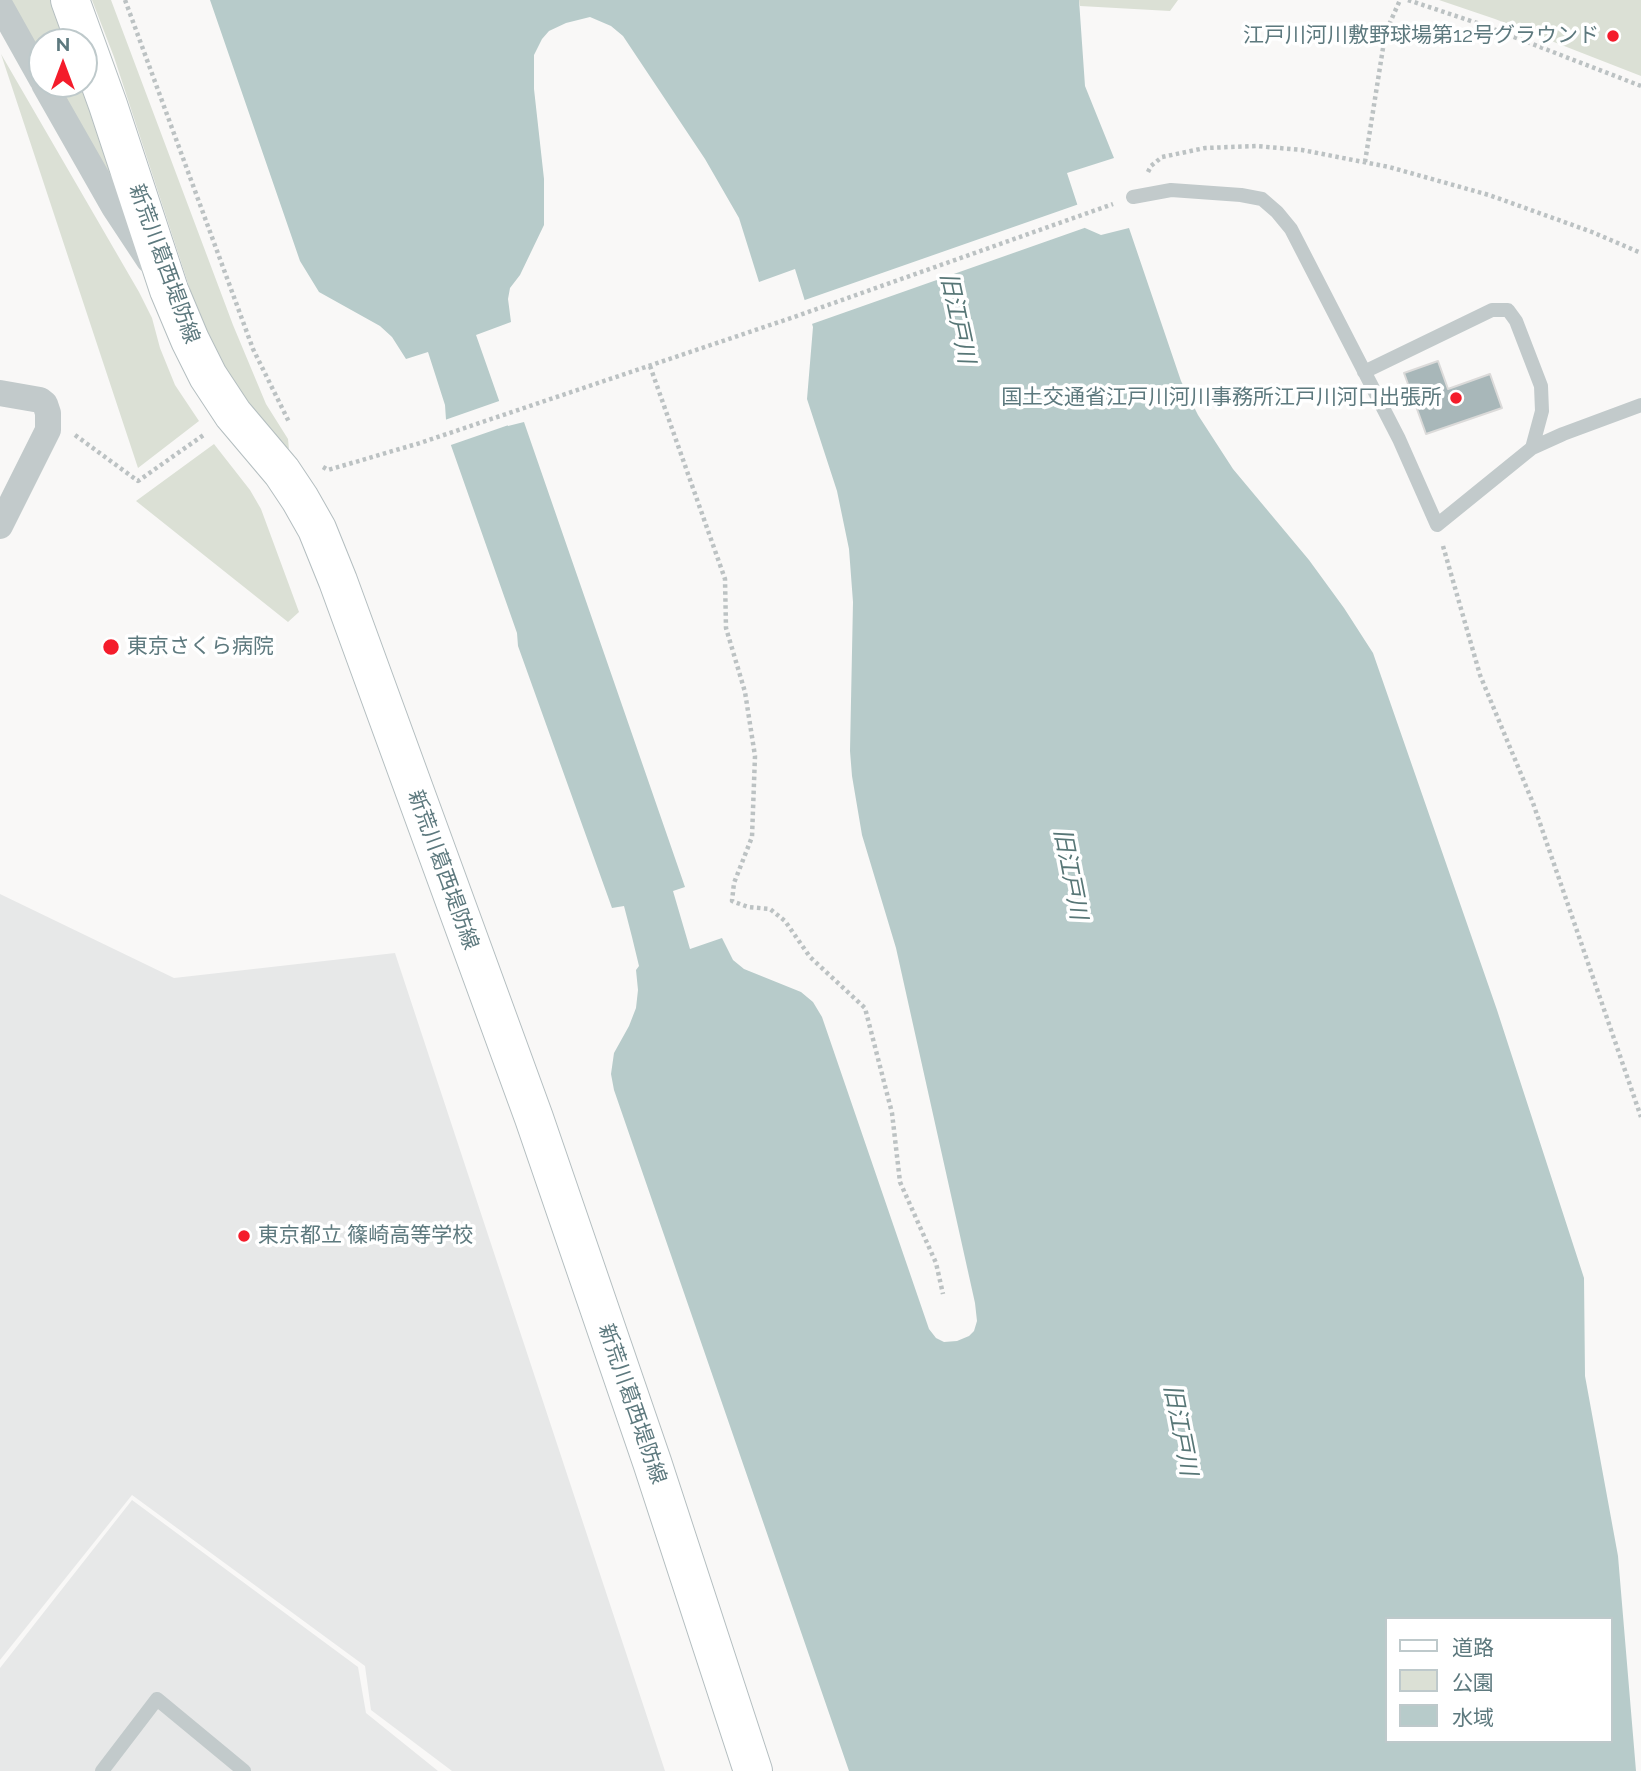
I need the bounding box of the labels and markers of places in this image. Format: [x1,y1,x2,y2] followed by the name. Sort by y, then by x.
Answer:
[1243,23,1599,49] place label: 江戸川河川敷野球場第12号グラウンド
[1605,28,1621,44] marker: 江戸川河川敷野球場第12号グラウンド
[1001,385,1442,411] place label: 国土交通省江戸川河川事務所江戸川河口出張所
[1448,390,1464,406] marker: 国土交通省江戸川河川事務所江戸川河口出張所
[127,634,274,660] place label: 東京さくら病院
[101,637,121,657] marker: 東京さくら病院
[258,1223,473,1249] place label: 東京都立 篠崎高等学校
[236,1228,252,1244] marker: 東京都立 篠崎高等学校

